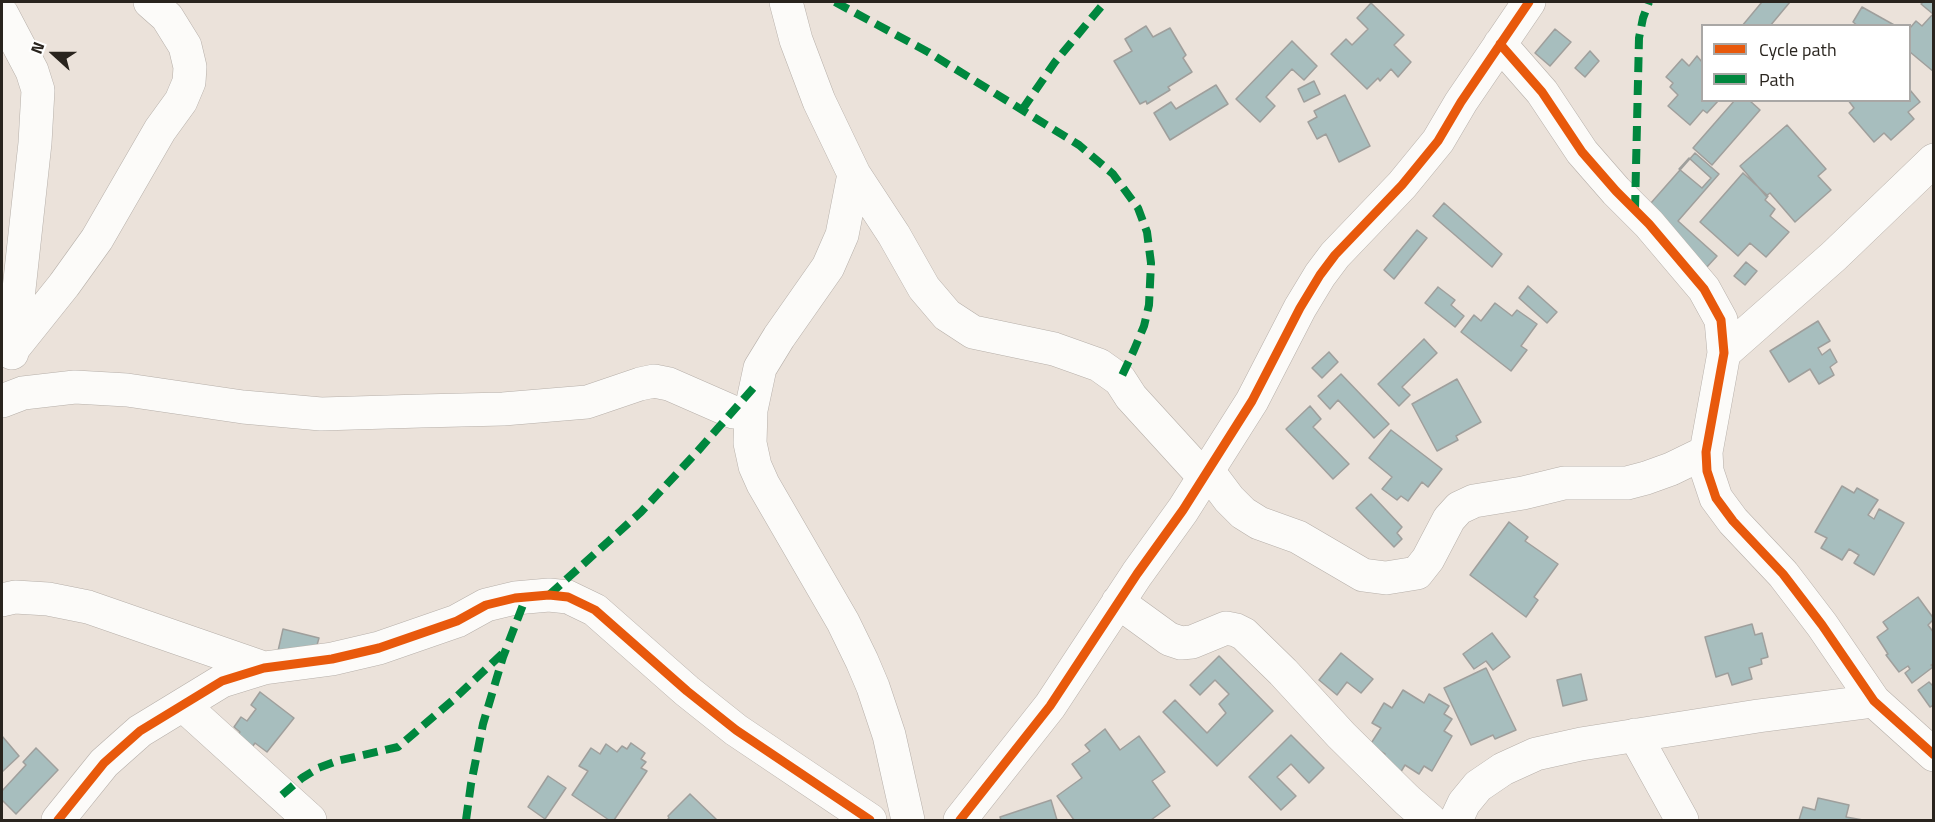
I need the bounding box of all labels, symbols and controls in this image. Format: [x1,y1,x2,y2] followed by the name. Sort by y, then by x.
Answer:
[24,24,84,84] north arrow
[1701,24,1911,102] legend
[1759,36,1837,63] text: Cycle path
[24,38,50,57] text: N
[1759,66,1795,93] text: Path

